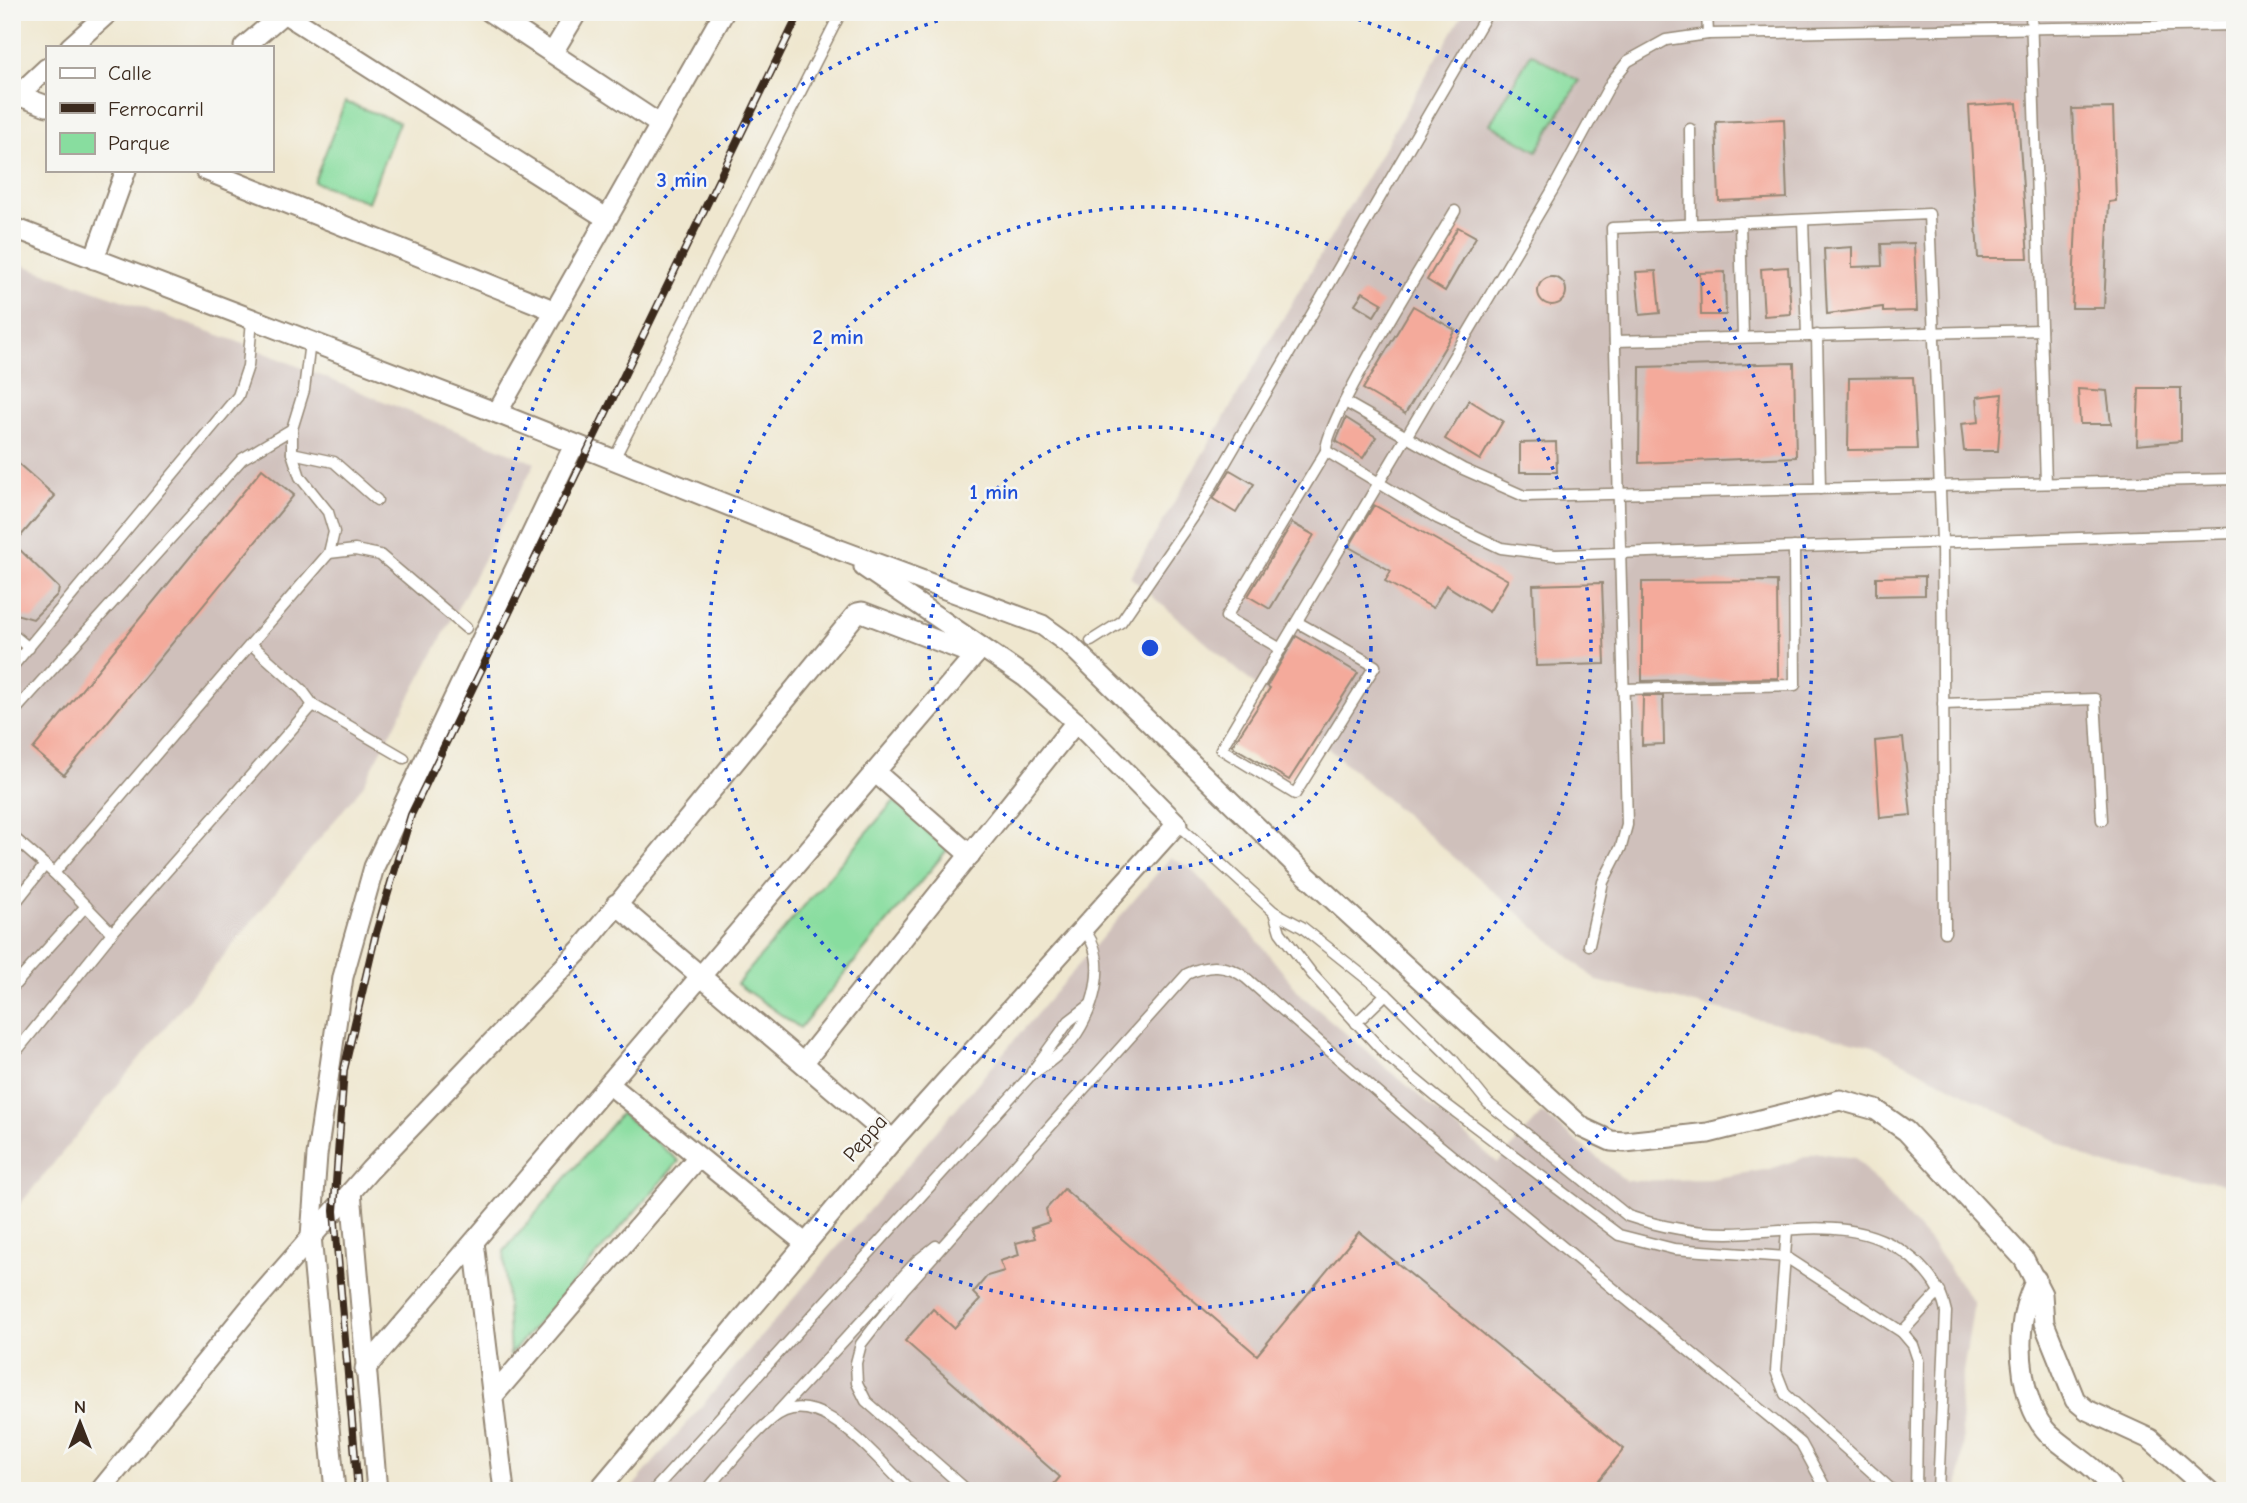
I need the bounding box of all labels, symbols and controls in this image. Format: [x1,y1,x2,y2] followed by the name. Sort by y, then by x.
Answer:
[46,46,273,172] legend
[108,61,151,85] text: Calle
[108,97,204,121] text: Ferrocarril
[108,131,170,155] text: Parque
[656,168,708,192] text: 3 min
[812,325,864,349] text: 2 min
[970,480,1018,504] text: 1 min
[1138,636,1162,660] centre of rings
[838,1110,892,1166] street label: Peppa
[46,1388,116,1458] north arrow
[74,1396,86,1418] text: N

